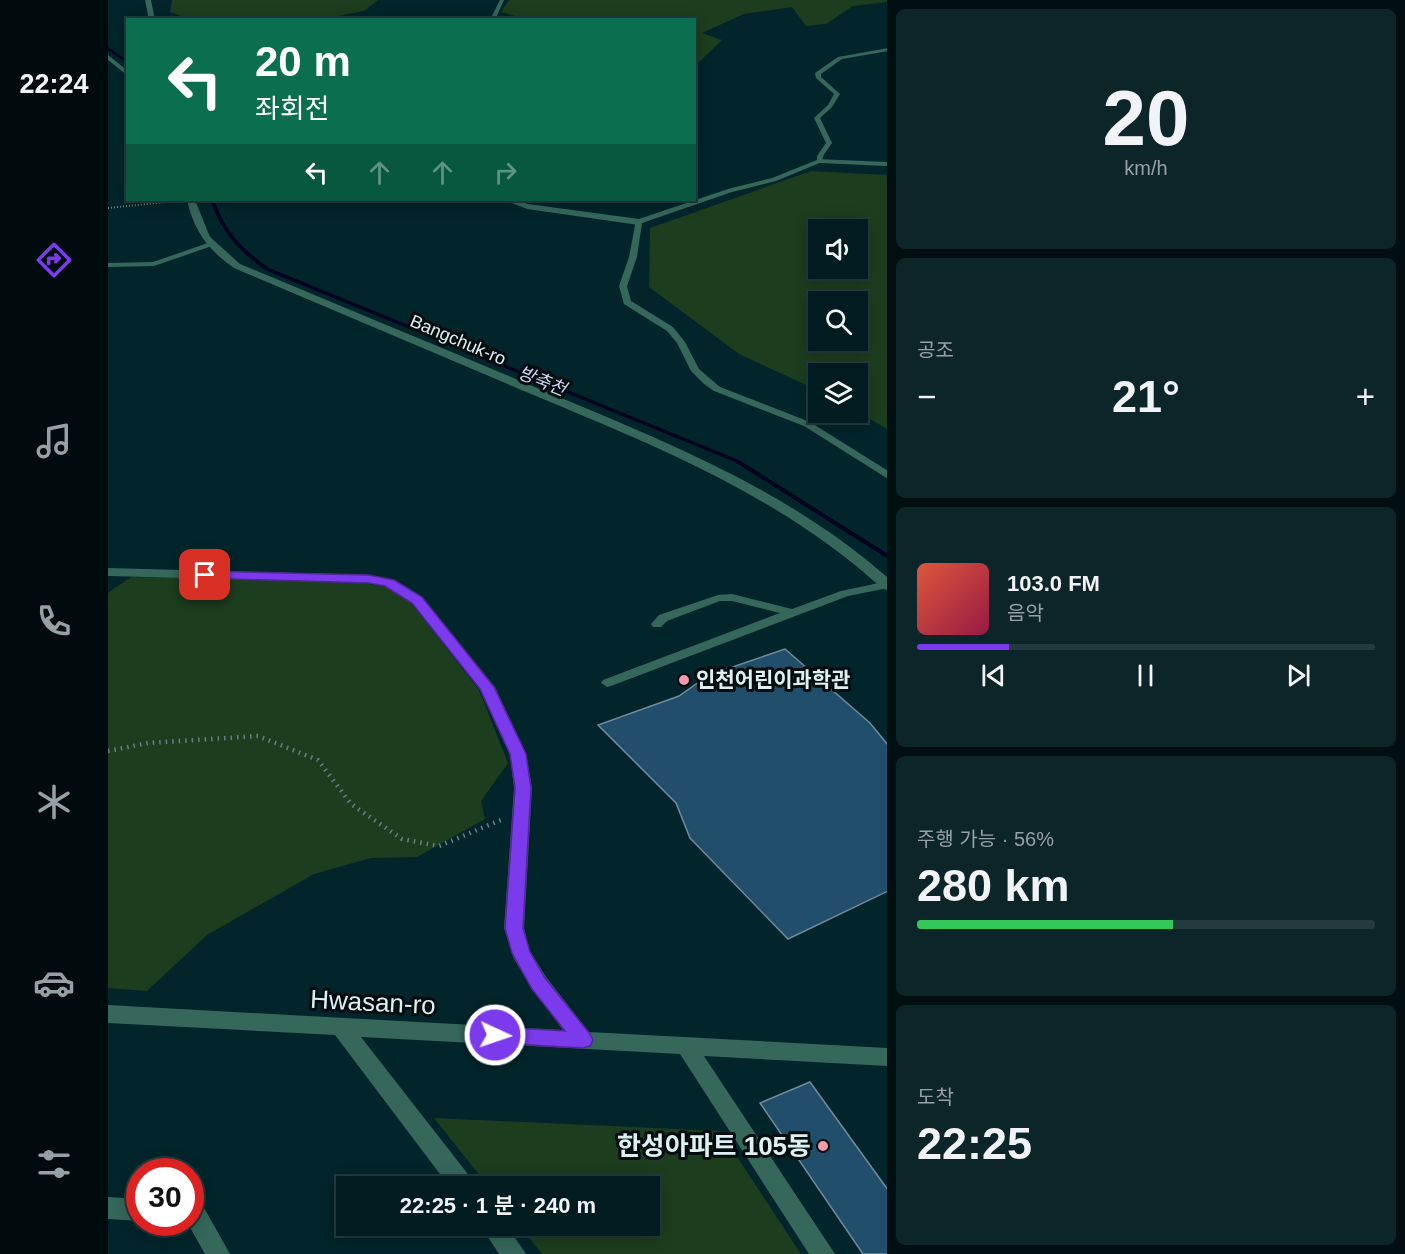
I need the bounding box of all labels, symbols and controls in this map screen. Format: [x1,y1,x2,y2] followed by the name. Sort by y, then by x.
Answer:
[255,38,351,85] text: 20 m
[156,42,234,120] icon: left
[19,69,89,99] text: 22:24
[1103,74,1189,162] text: 20
[255,94,330,124] text: 좌회전
[300,156,333,189] icon: left
[363,156,396,189] icon: ahead
[426,156,459,189] icon: ahead
[489,156,522,189] icon: right
[1124,157,1168,179] text: km/h
[808,219,868,423] map controls
[808,219,868,279] button: sound
[33,239,75,281] icon: directions
[808,291,868,351] button: search
[407,311,509,369] street label: Bangchuk-ro
[917,339,954,361] text: 공조
[515,362,571,400] water label: 방축천
[808,363,868,423] button: layers
[1112,371,1180,422] text: 21°
[917,378,936,415] text: −
[1356,378,1375,415] text: +
[33,420,75,462] icon: music
[179,549,230,600] pin
[188,558,221,591] icon: arrive
[1007,571,1100,596] text: 103.0 FM
[33,600,75,642] icon: phone
[1007,602,1044,624] text: 음악
[977,659,1010,692] icon: previous
[1129,659,1162,692] icon: pause
[1282,659,1315,692] icon: next
[696,668,851,691] place label: 인천어린이과학관
[677,673,691,687] marker: 인천어린이과학관
[33,781,75,823] icon: climate
[917,828,1054,850] text: 주행 가능 · 56%
[917,860,1070,911] text: 280 km
[33,962,75,1004] icon: car
[309,984,437,1020] street label: Hwasan-ro
[463,1003,527,1067] position arrow
[917,1086,954,1108] text: 도착
[917,1118,1032,1169] text: 22:25
[617,1131,811,1161] place label: 한성아파트 105동
[816,1139,830,1153] marker: 한성아파트 105동
[33,1143,75,1185] icon: filters
[126,1158,204,1236] speed limit sign: 30
[400,1193,596,1218] text: 22:25 · 1 분 · 240 m

